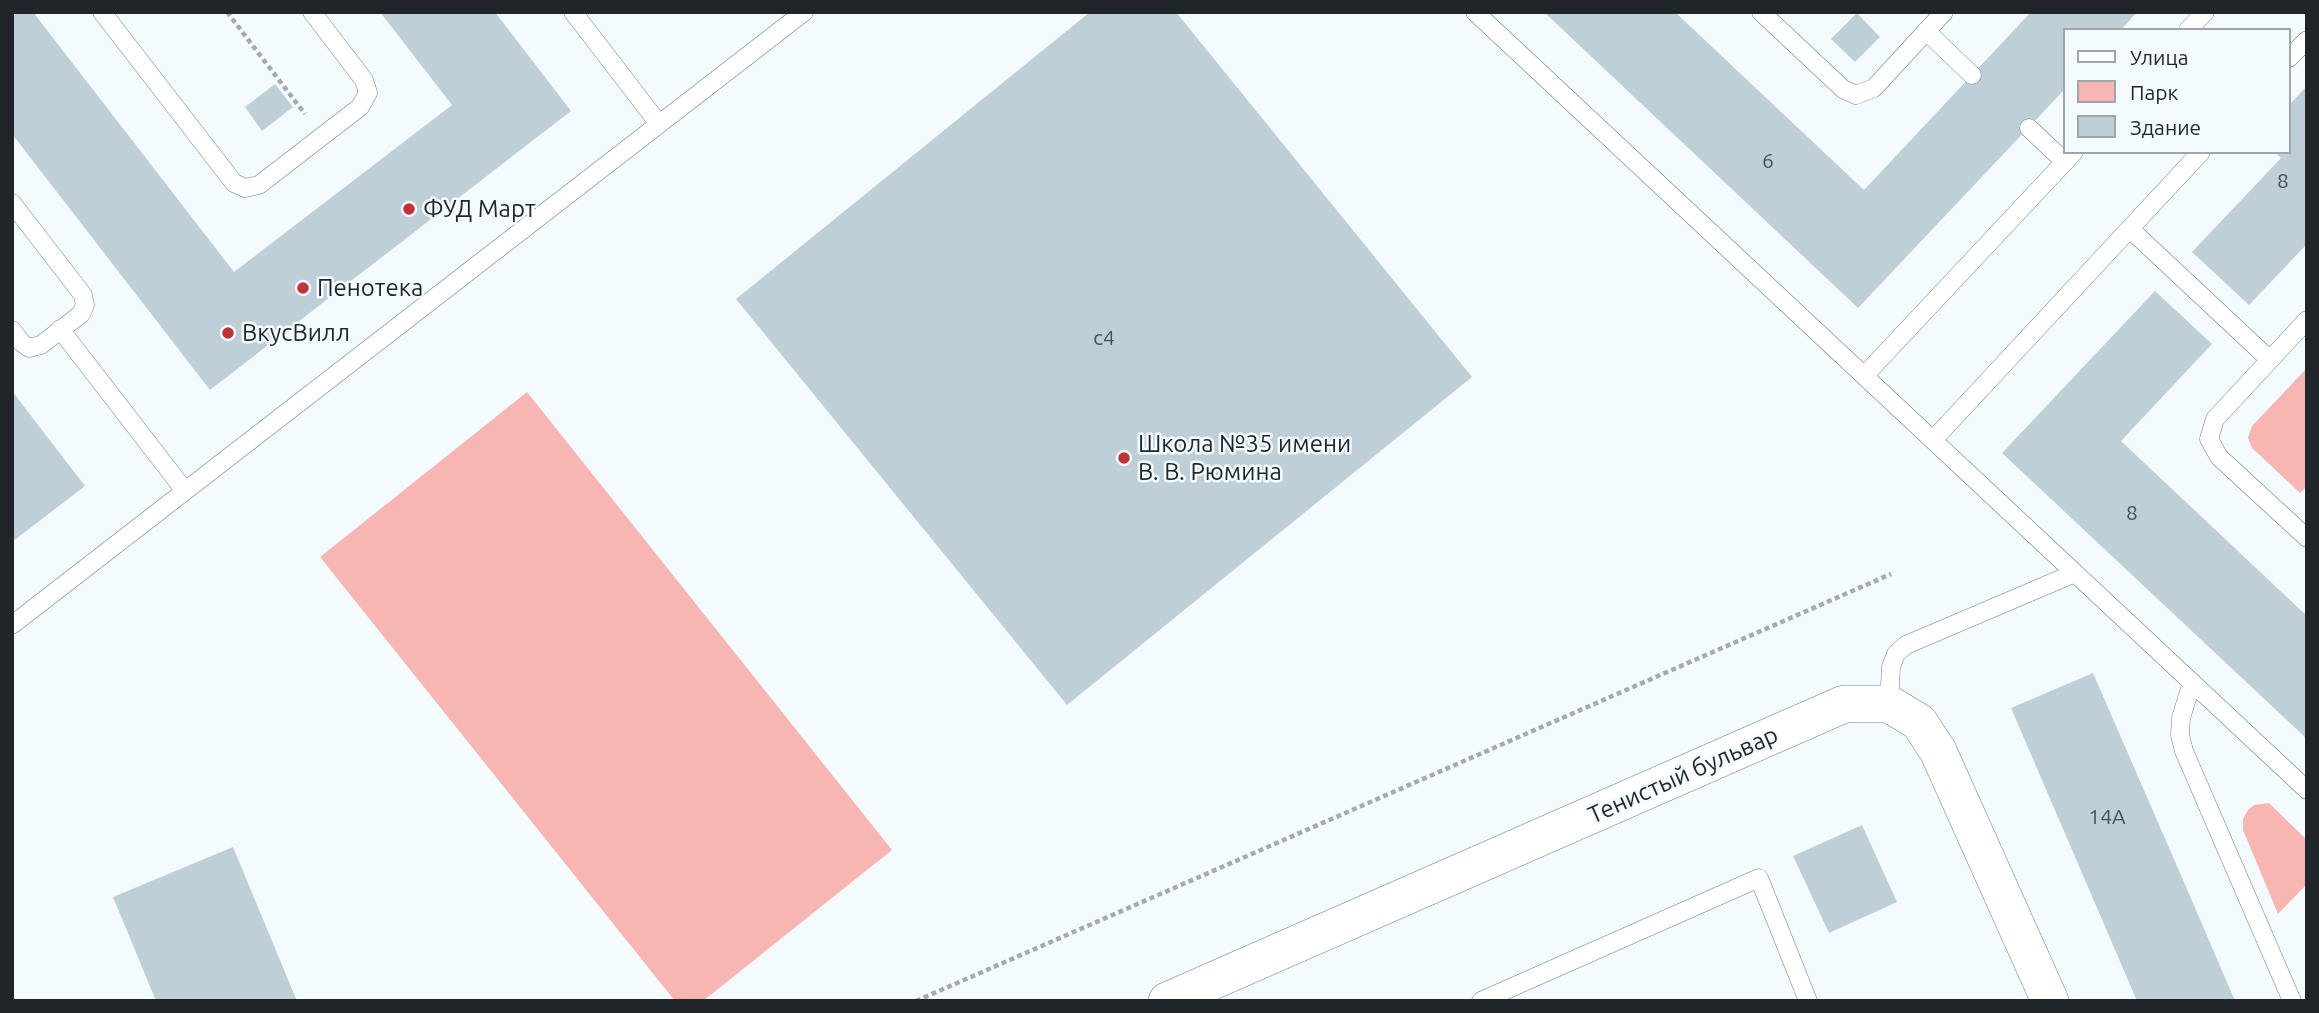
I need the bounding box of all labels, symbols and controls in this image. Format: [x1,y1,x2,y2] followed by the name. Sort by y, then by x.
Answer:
[2064,28,2291,154] legend
[2130,45,2188,69] text: Улица
[2130,80,2178,104] text: Парк
[2130,115,2201,139] text: Здание
[1762,148,1774,174] house number: 6
[2277,168,2289,194] house number: 8
[423,195,536,223] place label: ФУД Март
[401,201,417,217] marker: ФУД Март
[317,274,423,302] place label: Пенотека
[295,280,311,296] marker: Пенотека
[242,319,350,347] place label: ВкусВилл
[220,325,236,341] marker: ВкусВилл
[1093,325,1115,351] house number: с4
[1138,430,1351,486] place label: Школа №35 имени В. В. Рюмина
[1116,450,1132,466] marker: Школа №35 имени В. В. Рюмина
[2126,500,2138,526] house number: 8
[1584,720,1782,830] street label: Тенистый бульвар
[2088,804,2126,830] house number: 14А

